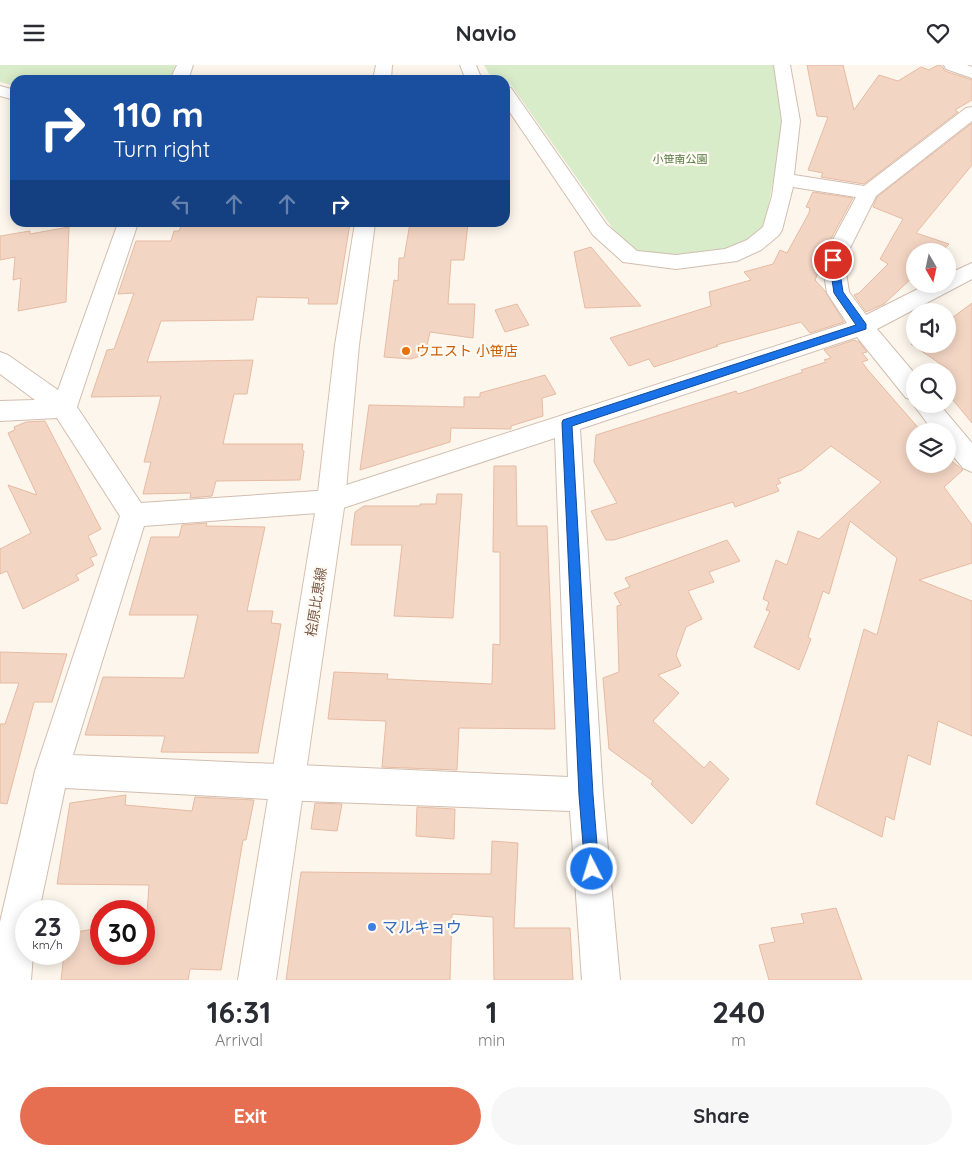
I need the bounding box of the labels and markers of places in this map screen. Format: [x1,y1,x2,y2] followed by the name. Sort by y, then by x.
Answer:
[812,239,854,281] pin
[416,342,518,360] place label: ウエスト 小笹店
[400,345,412,357] marker: ウエスト 小笹店
[382,917,462,937] place label: マルキョウ
[366,921,378,933] marker: マルキョウ

